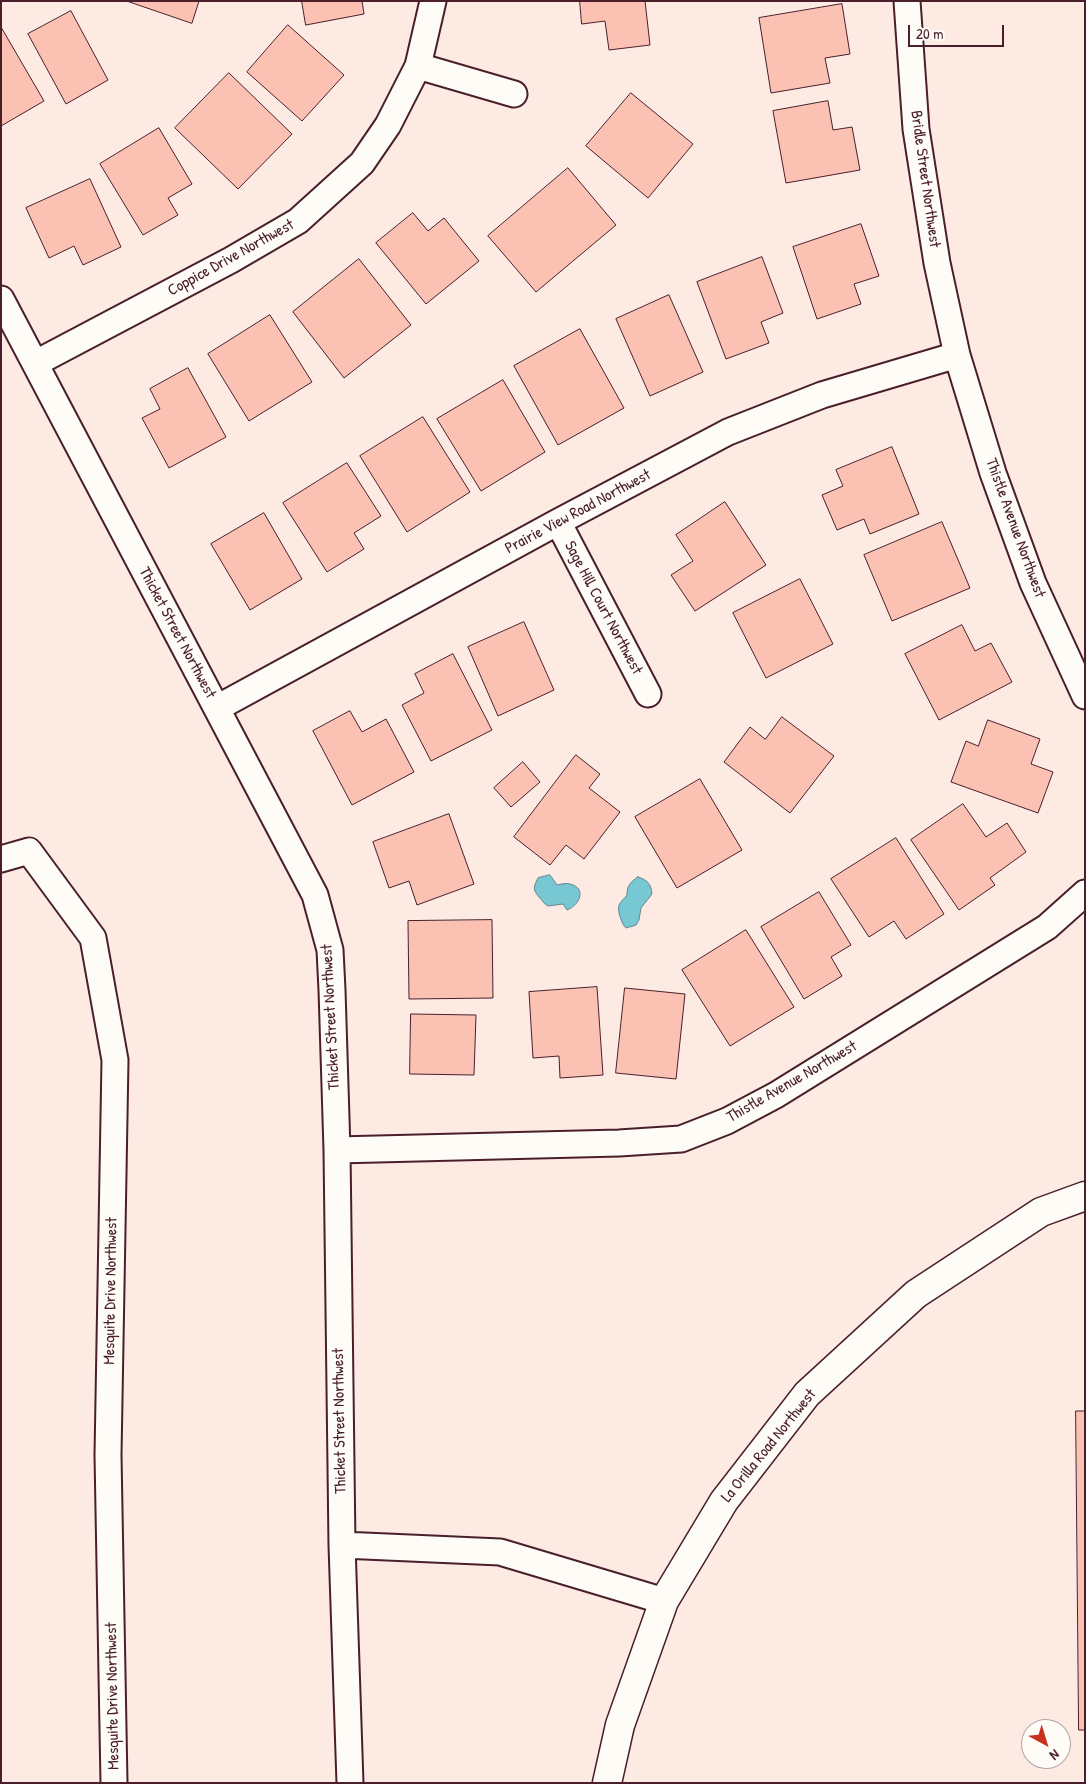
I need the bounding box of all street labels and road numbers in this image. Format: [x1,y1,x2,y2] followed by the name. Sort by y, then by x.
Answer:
[906,109,944,249] street label: Bridle Street Northwest
[165,215,297,301] street label: Coppice Drive Northwest
[981,456,1049,600] street label: Thistle Avenue Northwest
[502,465,654,559] street label: Prairie View Road Northwest
[560,538,646,678] street label: Sage Hill Court Northwest
[134,564,220,702] street label: Thicket Street Northwest
[318,944,344,1090] street label: Thicket Street Northwest
[724,1037,860,1127] street label: Thistle Avenue Northwest
[100,1217,122,1365] street label: Mesquite Drive Northwest
[329,1348,351,1494] street label: Thicket Street Northwest
[717,1386,821,1506] street label: La Orilla Road Northwest
[102,1622,124,1770] street label: Mesquite Drive Northwest

